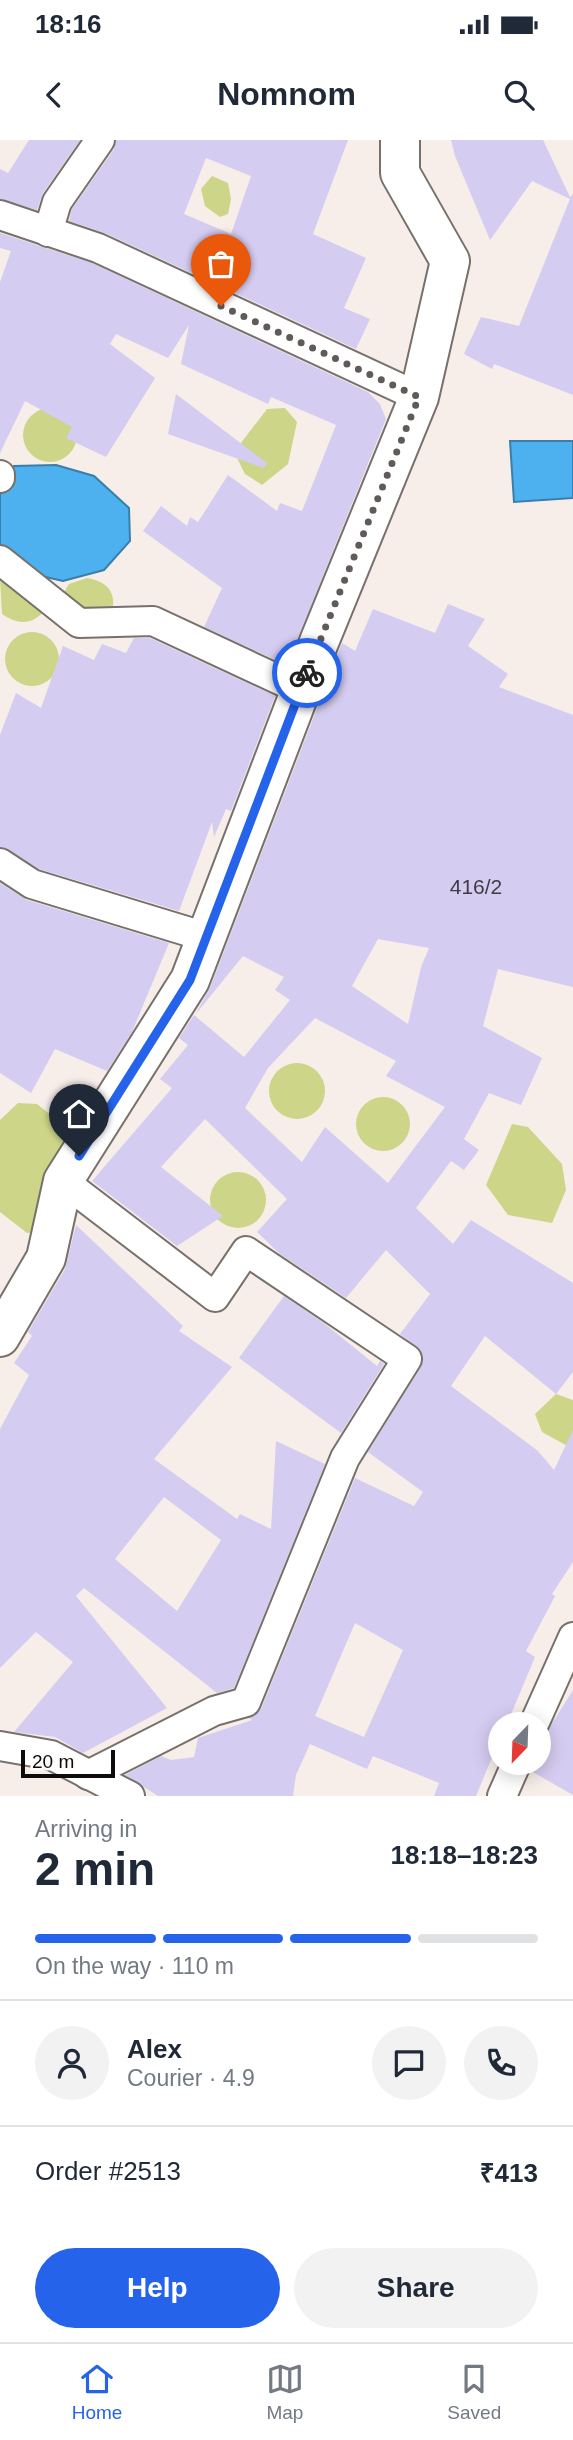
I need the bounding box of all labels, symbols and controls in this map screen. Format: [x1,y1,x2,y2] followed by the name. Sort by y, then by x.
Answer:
[35,9,102,39] text: 18:16
[35,76,73,114] icon: back
[217,76,356,112] text: Nomnom
[500,76,538,114] icon: search
[191,234,251,306] pin
[202,245,240,283] icon: bag
[272,638,342,708] courier
[288,654,326,692] icon: bike
[450,875,502,898] house number: 416/2
[49,1084,109,1156] pin
[60,1095,98,1133] icon: home
[488,1712,551,1774] north arrow
[488,1712,551,1775] map controls
[21,1747,116,1779] scale bar
[32,1751,74,1772] text: 20 m
[35,1816,137,1842] text: Arriving in
[391,1840,538,1870] text: 18:18–18:23
[35,1843,155,1895] text: 2 min
[35,1953,234,1979] text: On the way · 110 m
[35,2026,109,2100] button: person
[372,2026,446,2100] button: chat
[464,2026,538,2100] button: phone
[127,2034,182,2064] text: Alex
[127,2065,255,2091] text: Courier · 4.9
[35,2156,181,2186] text: Order #2513
[480,2158,538,2188] text: ₹413
[35,2248,280,2328] button: Help
[294,2248,538,2328] button: Share
[72,2360,122,2424] tab: Home
[266,2360,304,2424] tab: Map
[447,2360,501,2424] tab: Saved

